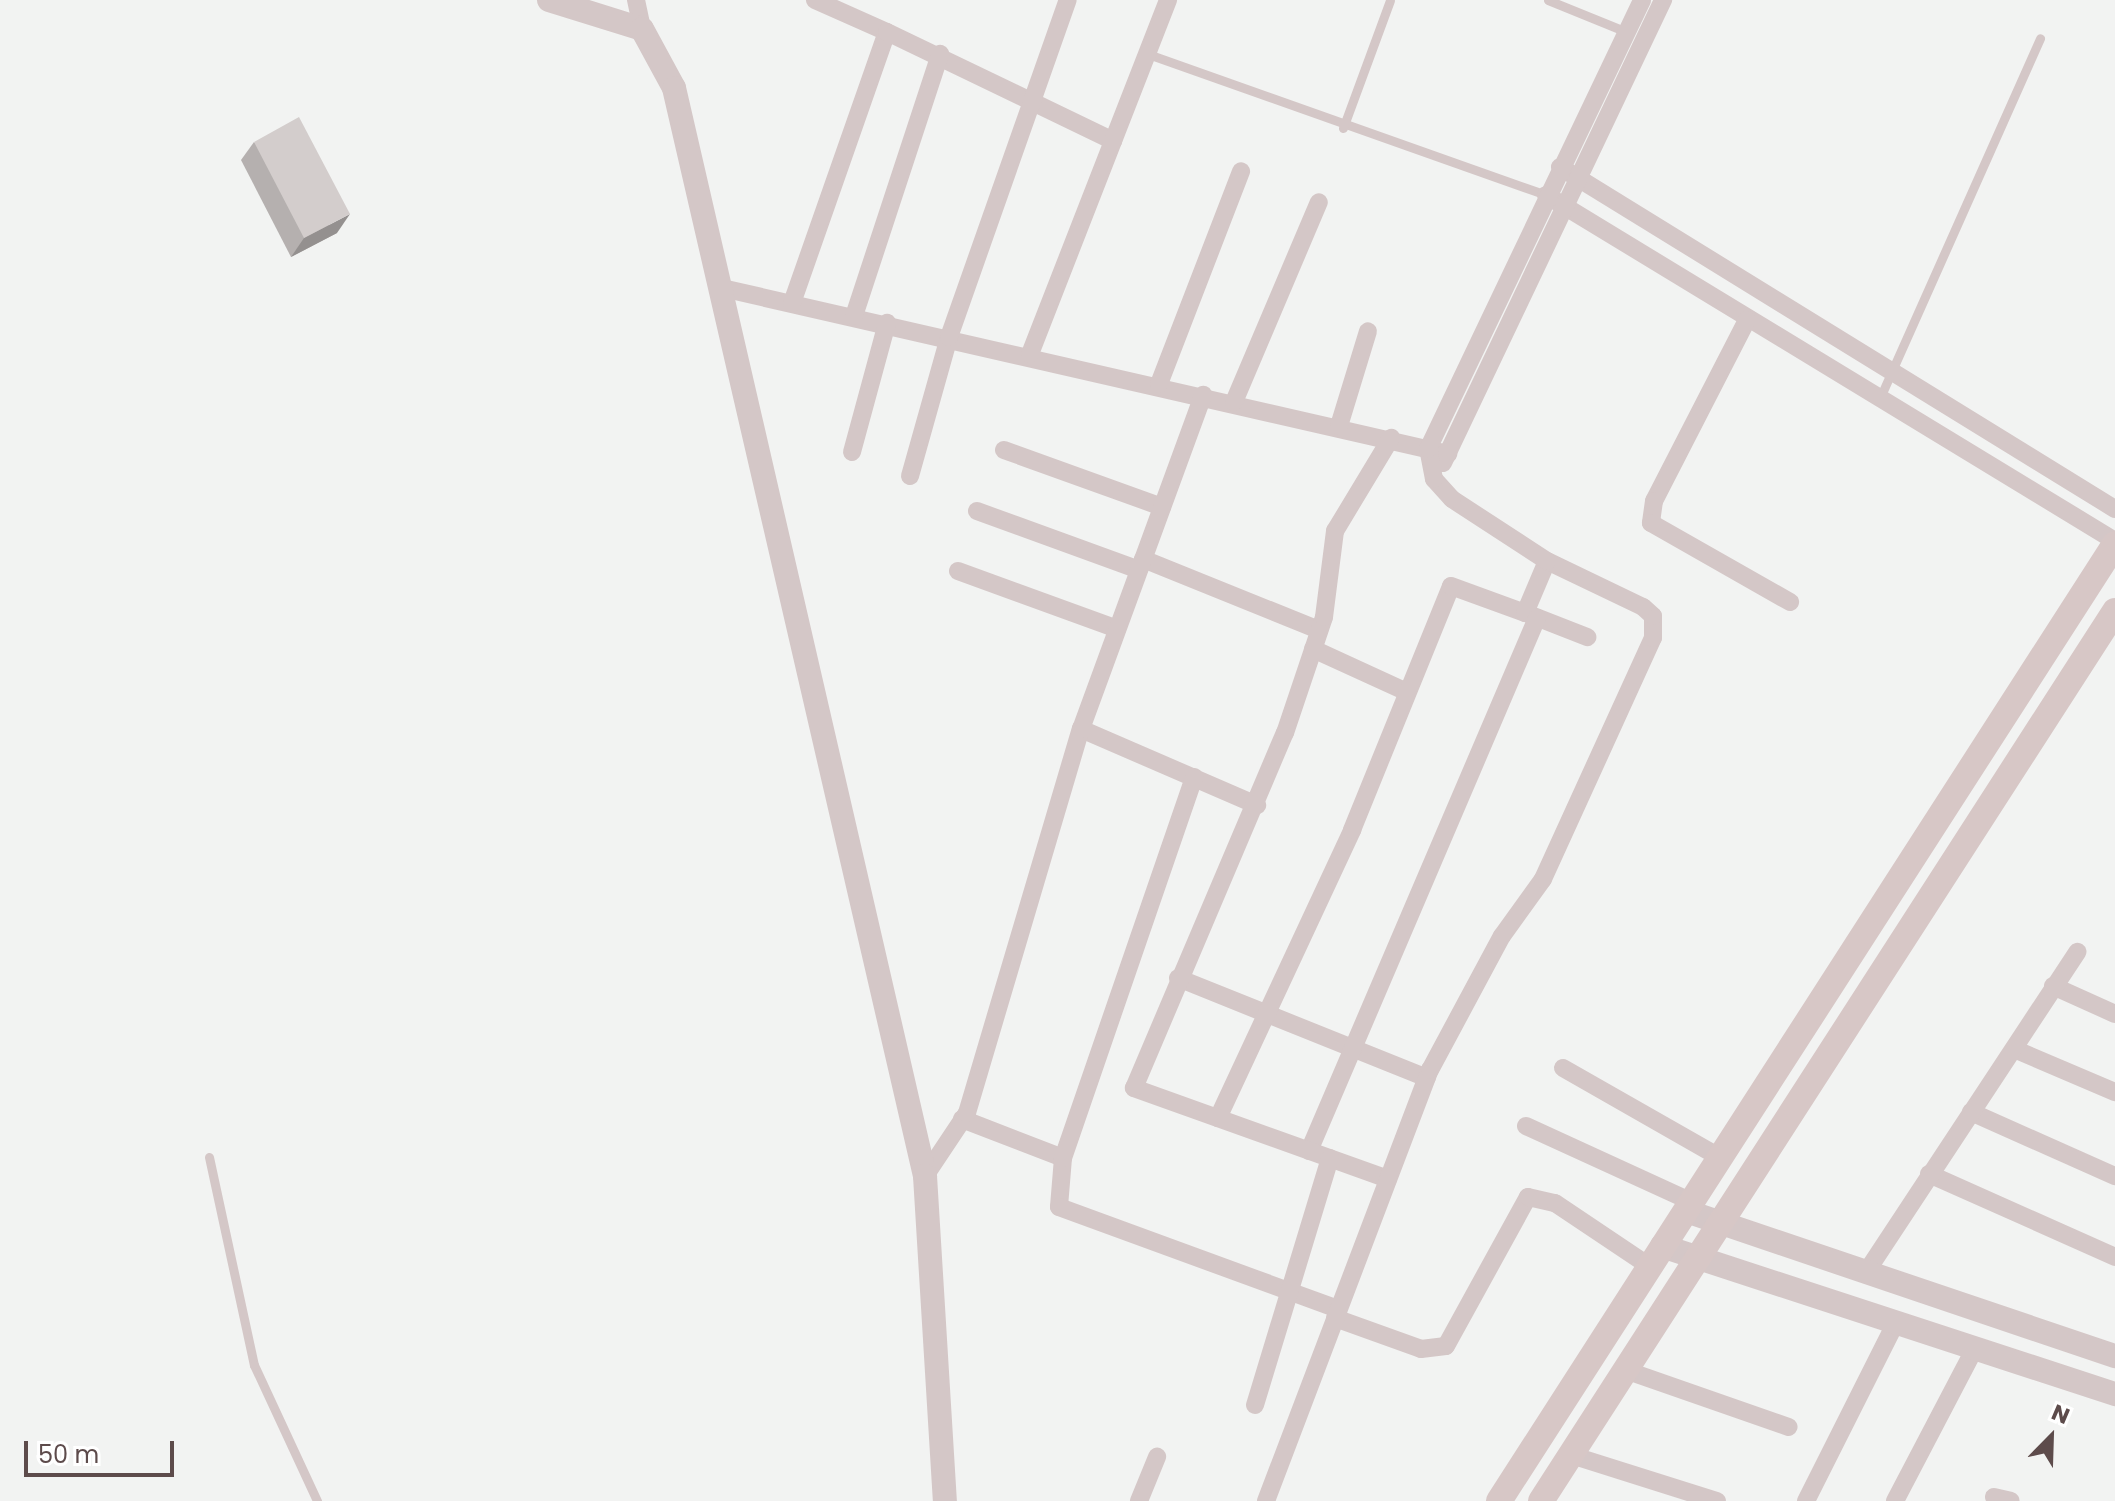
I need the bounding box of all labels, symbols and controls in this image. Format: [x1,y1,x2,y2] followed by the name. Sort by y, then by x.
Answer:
[2011,1397,2091,1477] north arrow
[2047,1397,2074,1432] text: N
[28,1425,178,1475] scale bar
[38,1438,99,1471] text: 50 m

